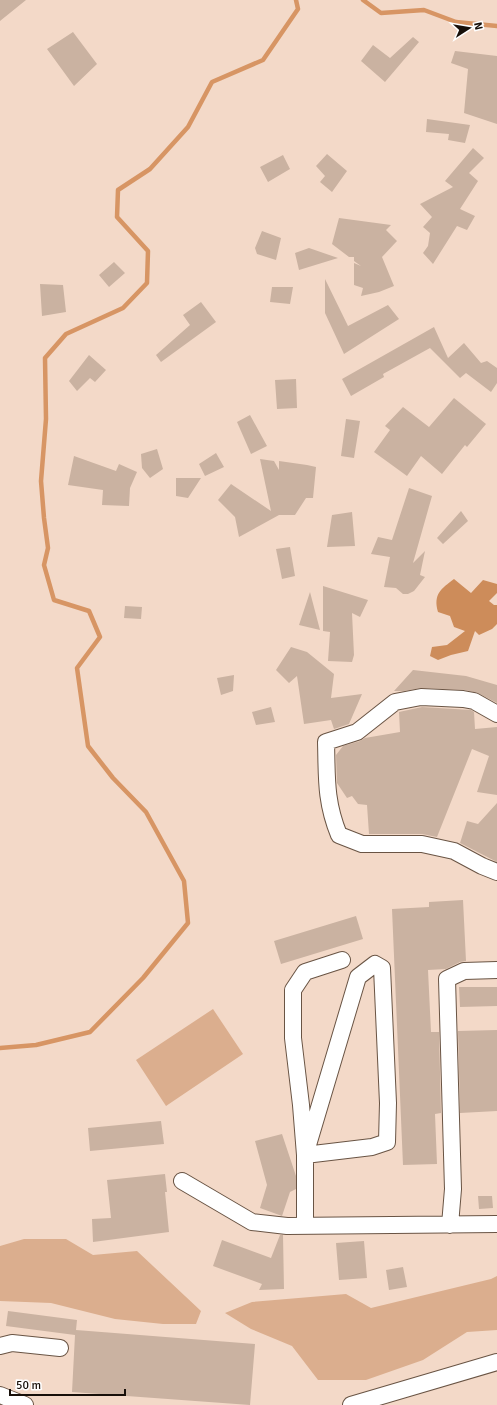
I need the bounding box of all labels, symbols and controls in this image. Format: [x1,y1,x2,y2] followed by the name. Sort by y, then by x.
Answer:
[449,8,489,48] north arrow
[471,21,485,31] text: N
[10,1371,125,1397] scale bar
[16,1378,41,1393] text: 50 m

